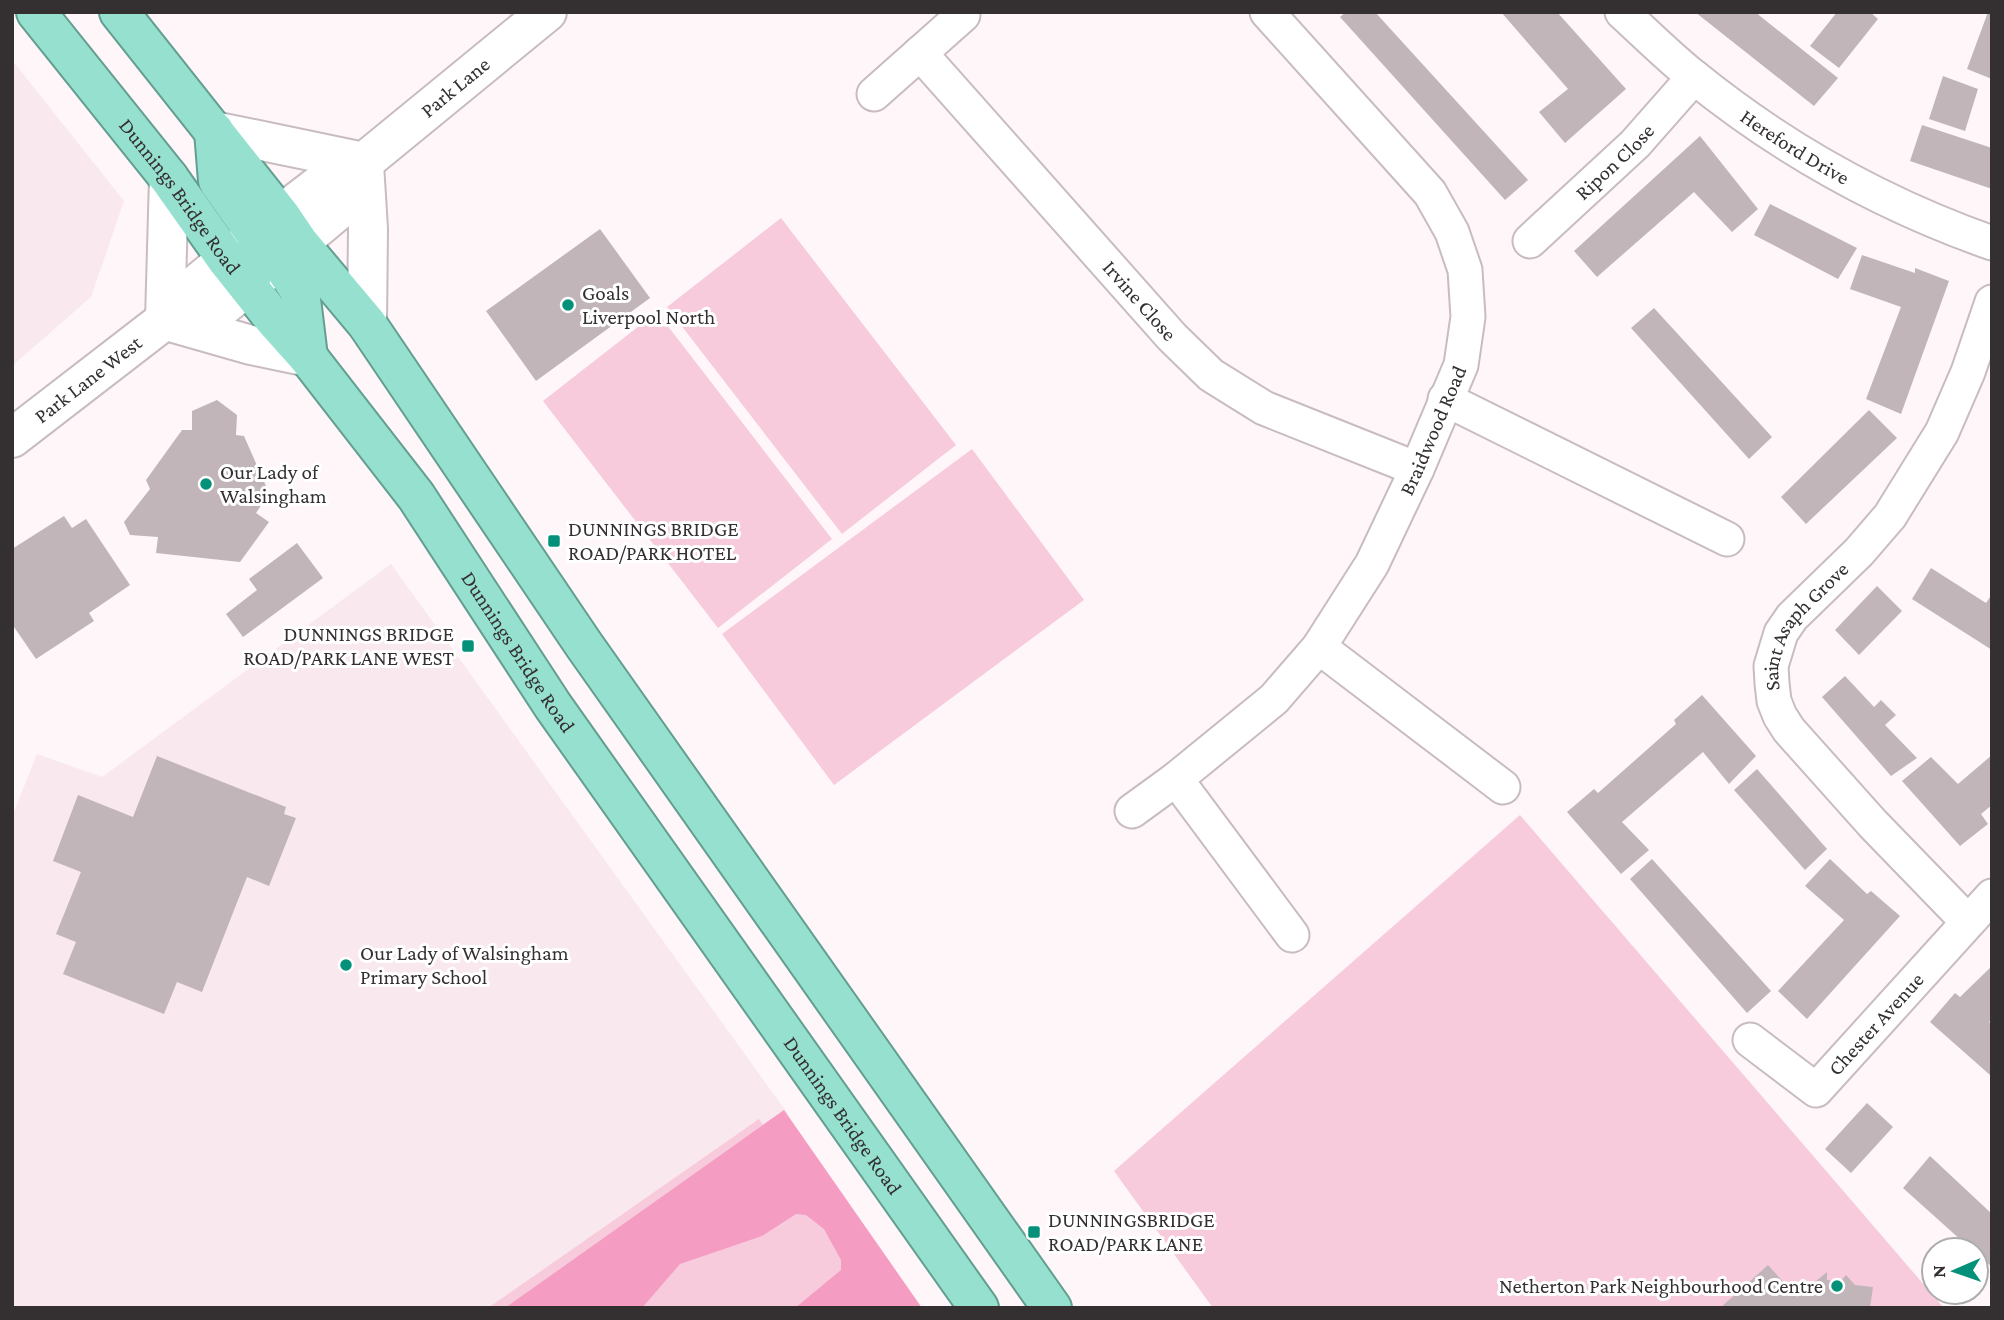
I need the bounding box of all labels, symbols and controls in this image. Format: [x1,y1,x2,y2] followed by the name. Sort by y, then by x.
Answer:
[416,52,495,123] street label: Park Lane
[1736,104,1853,190] street label: Hereford Drive
[114,114,246,279] street label: Dunnings Bridge Road
[1570,119,1659,205] street label: Ripon Close
[1098,255,1182,346] street label: Irvine Close
[582,281,715,329] place label: Goals Liverpool North
[560,297,576,313] marker: Goals Liverpool North
[30,330,147,428] street label: Park Lane West
[1394,362,1471,499] street label: Braidwood Road
[220,460,327,508] place label: Our Lady of Walsingham
[198,476,214,492] marker: Our Lady of Walsingham
[568,517,739,565] place label: DUNNINGS BRIDGE ROAD/PARK HOTEL
[546,533,562,549] marker: DUNNINGS BRIDGE ROAD/PARK HOTEL
[1759,557,1853,692] street label: Saint Asaph Grove
[456,567,580,737] street label: Dunnings Bridge Road
[243,622,455,670] place label: DUNNINGS BRIDGE ROAD/PARK LANE WEST
[460,638,476,654] marker: DUNNINGS BRIDGE ROAD/PARK LANE WEST
[360,941,569,989] place label: Our Lady of Walsingham Primary School
[338,957,354,973] marker: Our Lady of Walsingham Primary School
[1823,968,1929,1080] street label: Chester Avenue
[779,1032,907,1199] street label: Dunnings Bridge Road
[1048,1208,1215,1256] place label: DUNNINGSBRIDGE ROAD/PARK LANE
[1026,1224,1042,1240] marker: DUNNINGSBRIDGE ROAD/PARK LANE
[1920,1236,1990,1306] north arrow
[1928,1265,1949,1278] text: N
[1499,1274,1823,1298] place label: Netherton Park Neighbourhood Centre
[1829,1278,1845,1294] marker: Netherton Park Neighbourhood Centre

